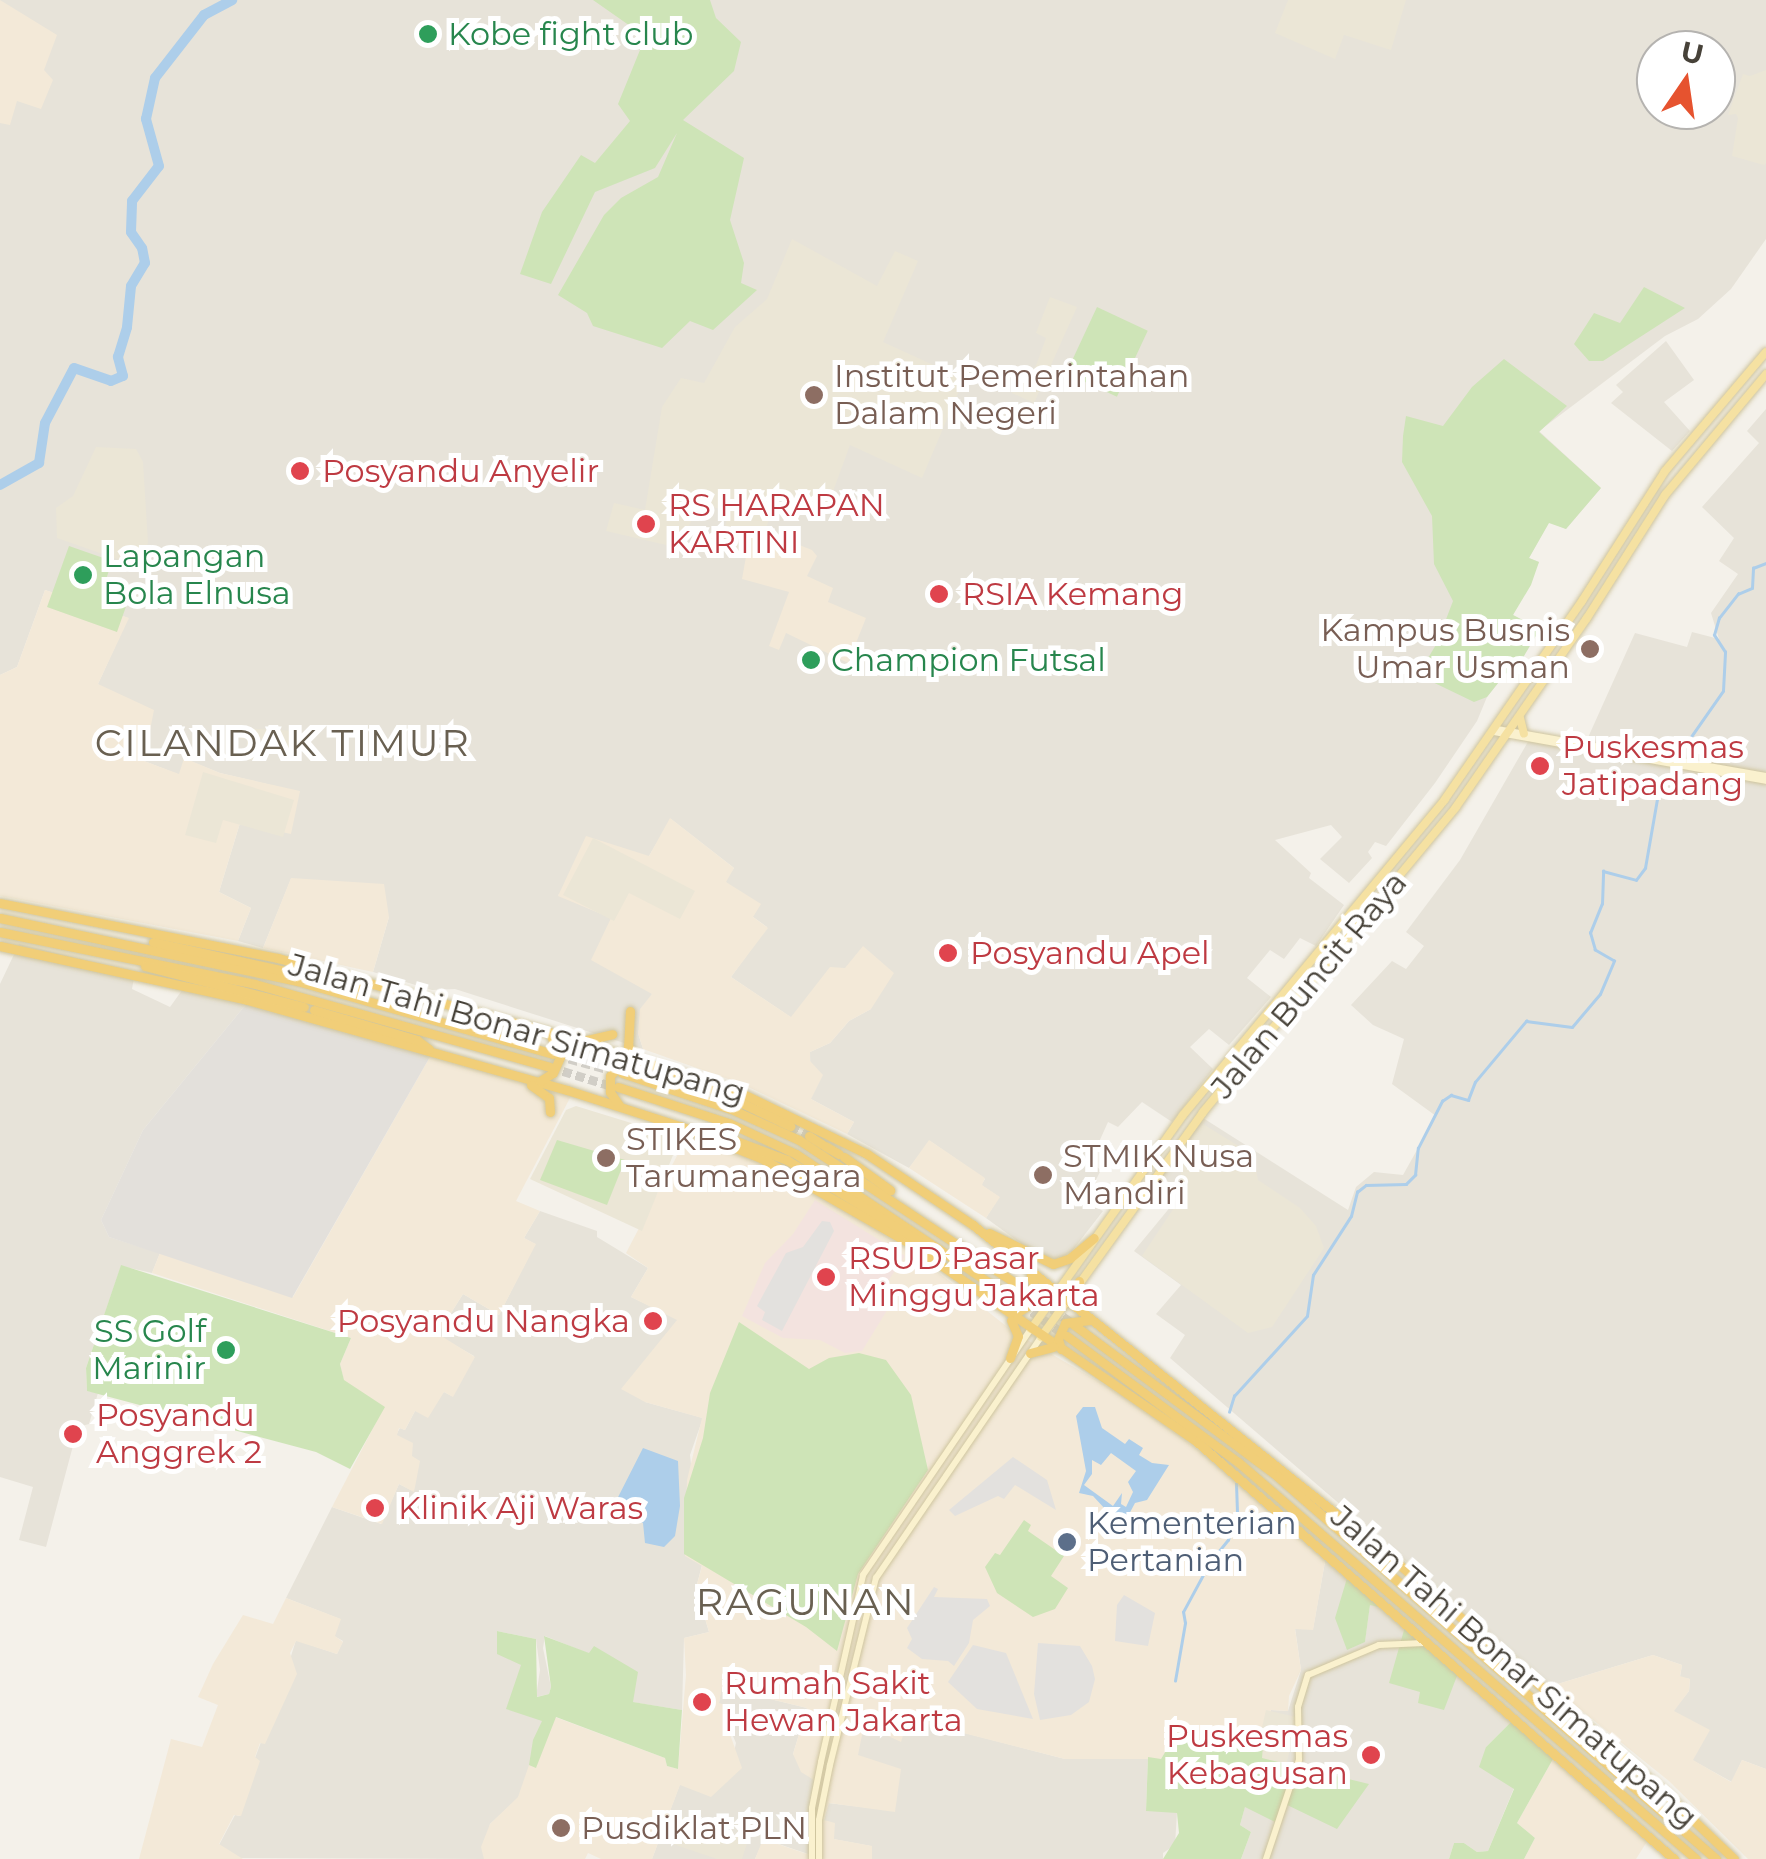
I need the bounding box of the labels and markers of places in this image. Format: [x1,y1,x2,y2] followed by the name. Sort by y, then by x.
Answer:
[448,15,693,53] place label: Kobe fight club
[417,23,439,45] marker: Kobe fight club
[834,358,1189,433] place label: Institut Pemerintahan Dalam Negeri
[803,384,825,406] marker: Institut Pemerintahan Dalam Negeri
[322,452,599,490] place label: Posyandu Anyelir
[287,458,313,484] marker: Posyandu Anyelir
[668,487,885,562] place label: RS HARAPAN KARTINI
[633,511,659,537] marker: RS HARAPAN KARTINI
[103,538,291,613] place label: Lapangan Bola Elnusa
[72,564,94,586] marker: Lapangan Bola Elnusa
[962,575,1184,613] place label: RSIA Kemang
[926,581,952,607] marker: RSIA Kemang
[1321,612,1570,687] place label: Kampus Busnis Umar Usman
[1579,638,1601,660] marker: Kampus Busnis Umar Usman
[831,641,1106,679] place label: Champion Futsal
[800,649,822,671] marker: Champion Futsal
[1562,729,1744,804] place label: Puskesmas Jatipadang
[1527,753,1553,779] marker: Puskesmas Jatipadang
[970,934,1210,972] place label: Posyandu Apel
[935,940,961,966] marker: Posyandu Apel
[626,1121,862,1196] place label: STIKES Tarumanegara
[1063,1138,1254,1213] place label: STMIK Nusa Mandiri
[595,1147,617,1169] marker: STIKES Tarumanegara
[1032,1164,1054,1186] marker: STMIK Nusa Mandiri
[848,1240,1100,1315] place label: RSUD Pasar Minggu Jakarta
[813,1264,839,1290] marker: RSUD Pasar Minggu Jakarta
[337,1302,630,1340] place label: Posyandu Nangka
[640,1308,666,1334] marker: Posyandu Nangka
[92,1313,206,1388] place label: SS Golf Marinir
[215,1339,237,1361] marker: SS Golf Marinir
[96,1397,262,1472] place label: Posyandu Anggrek 2
[60,1421,86,1447] marker: Posyandu Anggrek 2
[398,1489,643,1527] place label: Klinik Aji Waras
[362,1495,388,1521] marker: Klinik Aji Waras
[1087,1505,1297,1580] place label: Kementerian Pertanian
[1056,1531,1078,1553] marker: Kementerian Pertanian
[724,1665,963,1740] place label: Rumah Sakit Hewan Jakarta
[689,1689,715,1715] marker: Rumah Sakit Hewan Jakarta
[1166,1718,1348,1793] place label: Puskesmas Kebagusan
[1358,1742,1384,1768] marker: Puskesmas Kebagusan
[581,1809,807,1847] place label: Pusdiklat PLN
[550,1817,572,1839] marker: Pusdiklat PLN

